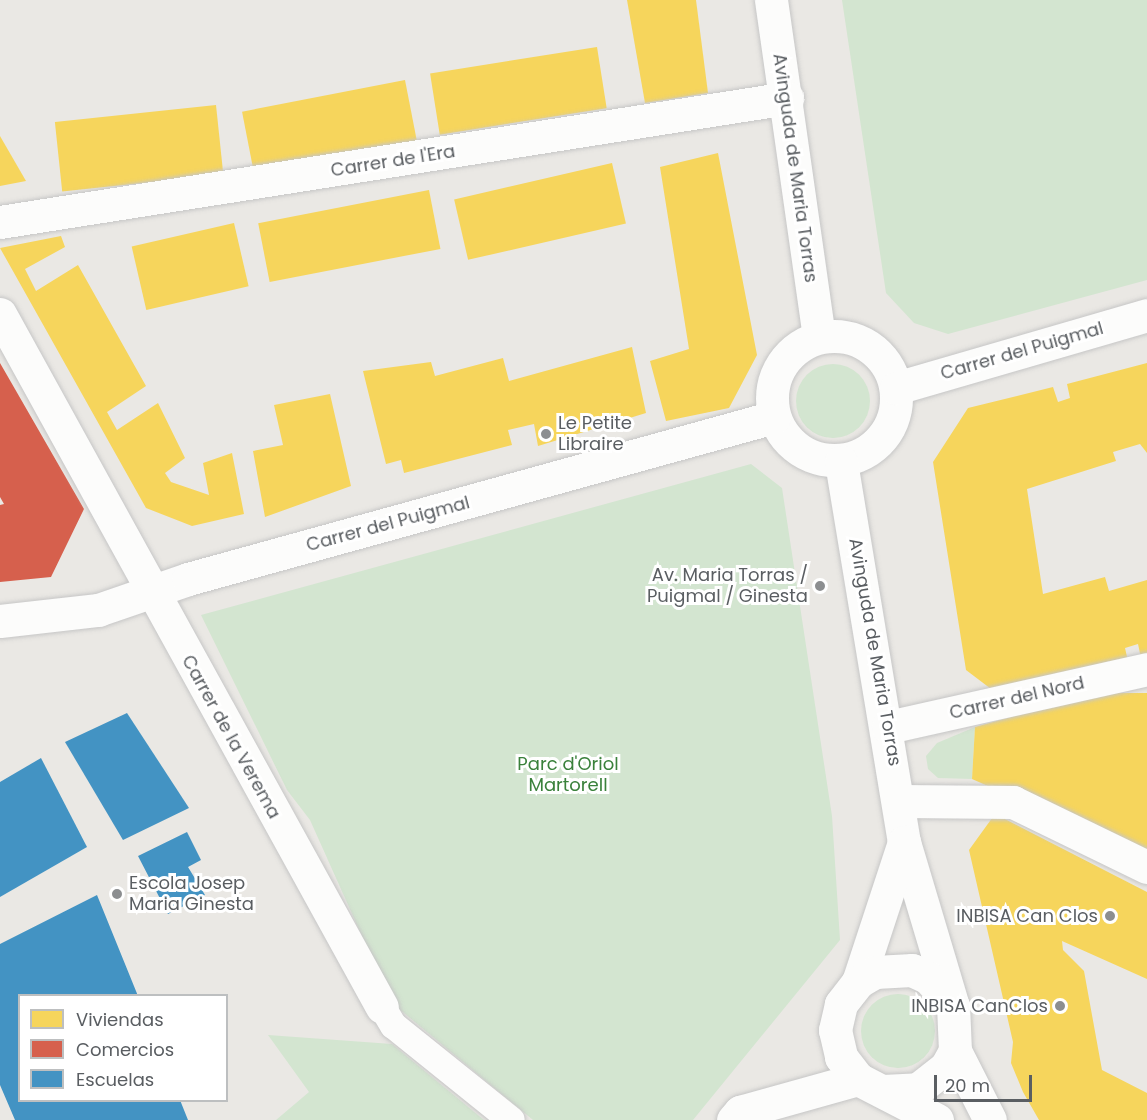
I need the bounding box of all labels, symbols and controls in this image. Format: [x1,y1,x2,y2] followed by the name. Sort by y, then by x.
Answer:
[768,52,822,284] street label: Avinguda de Maria Torras
[329,141,457,181] street label: Carrer de l'Era
[938,317,1106,385] street label: Carrer del Puigmal
[558,413,632,456] place label: Le Petite Libraire
[539,427,553,441] marker: Le Petite Libraire
[304,492,472,556] street label: Carrer del Puigmal
[844,536,906,768] street label: Avinguda de Maria Torras
[647,565,808,608] place label: Av. Maria Torras / Puigmal / Ginesta
[813,579,827,593] marker: Av. Maria Torras / Puigmal / Ginesta
[177,651,285,823] street label: Carrer de la Verema
[947,672,1087,724] street label: Carrer del Nord
[517,754,619,796] park label: Parc d'Oriol Martorell
[129,873,254,916] place label: Escola Josep Maria Ginesta
[110,887,124,901] marker: Escola Josep Maria Ginesta
[956,905,1098,927] place label: INBISA Can Clos
[1103,909,1117,923] marker: INBISA Can Clos
[18,994,228,1102] legend
[911,995,1048,1017] place label: INBISA CanClos
[1053,999,1067,1013] marker: INBISA CanClos
[76,1007,164,1032] text: Viviendas
[76,1037,174,1062] text: Comercios
[937,1063,1034,1101] scale bar
[76,1067,154,1092] text: Escuelas
[945,1073,990,1098] text: 20 m

